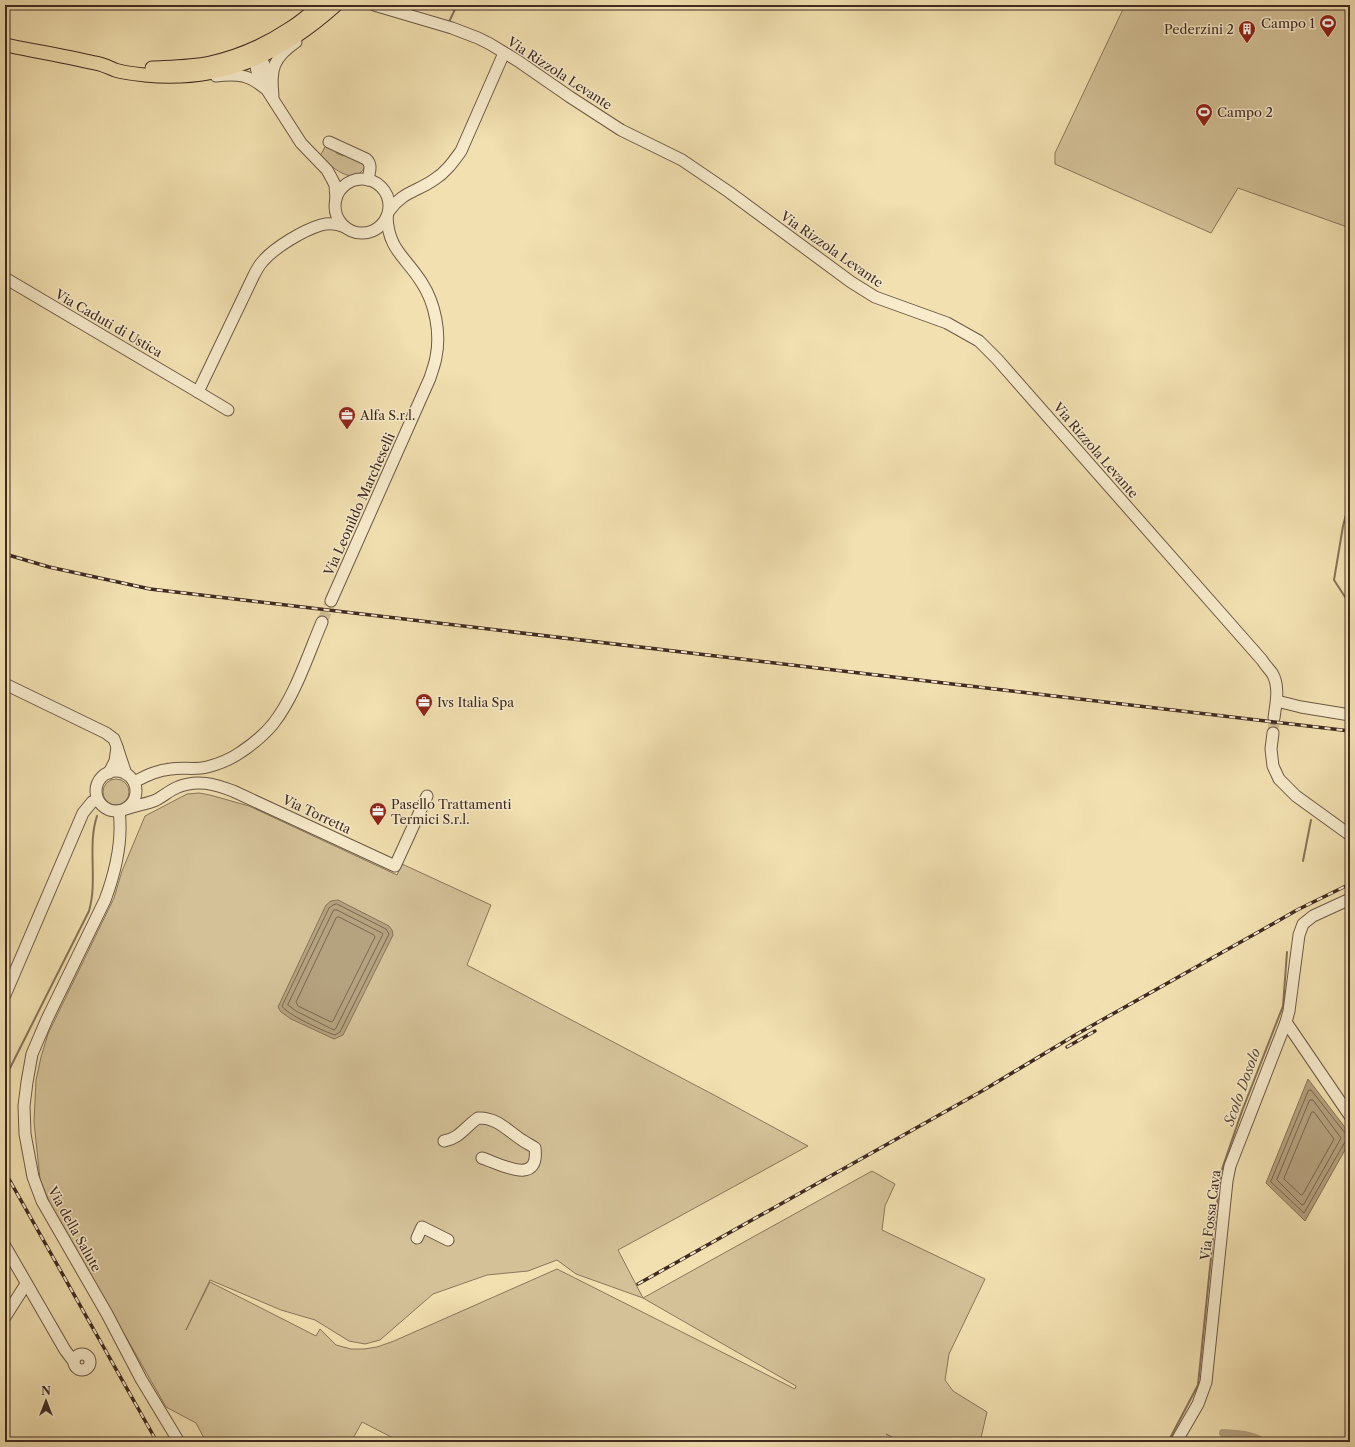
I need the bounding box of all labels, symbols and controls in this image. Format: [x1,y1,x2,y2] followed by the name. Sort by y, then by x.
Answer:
[1318,13,1338,38] sports icon: Campo 1
[1261,15,1316,31] place label: Campo 1
[1237,19,1257,44] building icon: Pederzini 2
[1164,21,1234,37] place label: Pederzini 2
[504,33,615,113] street label: Via Rizzola Levante
[1194,102,1214,127] sports icon: Campo 2
[1217,104,1273,120] place label: Campo 2
[777,207,886,290] street label: Via Rizzola Levante
[52,285,166,360] street label: Via Caduti di Ustica
[1049,398,1142,501] street label: Via Rizzola Levante
[337,405,357,430] office icon: Alfa S.r.l.
[359,407,415,423] place label: Alfa S.r.l.
[320,430,398,579] street label: Via Leonildo Marcheselli
[414,692,434,717] office icon: Ivs Italia Spa
[437,694,514,710] place label: Ivs Italia Spa
[279,791,354,837] street label: Via Torretta
[391,796,511,827] place label: Pasello Trattamenti Termici S.r.l.
[368,801,388,826] office icon: Pasello Trattamenti Termici S.r.l.
[1219,1046,1264,1129] water label: Scolo Dosolo
[1196,1169,1223,1262] street label: Via Fossa Cava
[45,1183,105,1274] street label: Via della Salute
[26,1381,66,1421] north arrow
[41,1384,51,1398] text: N

